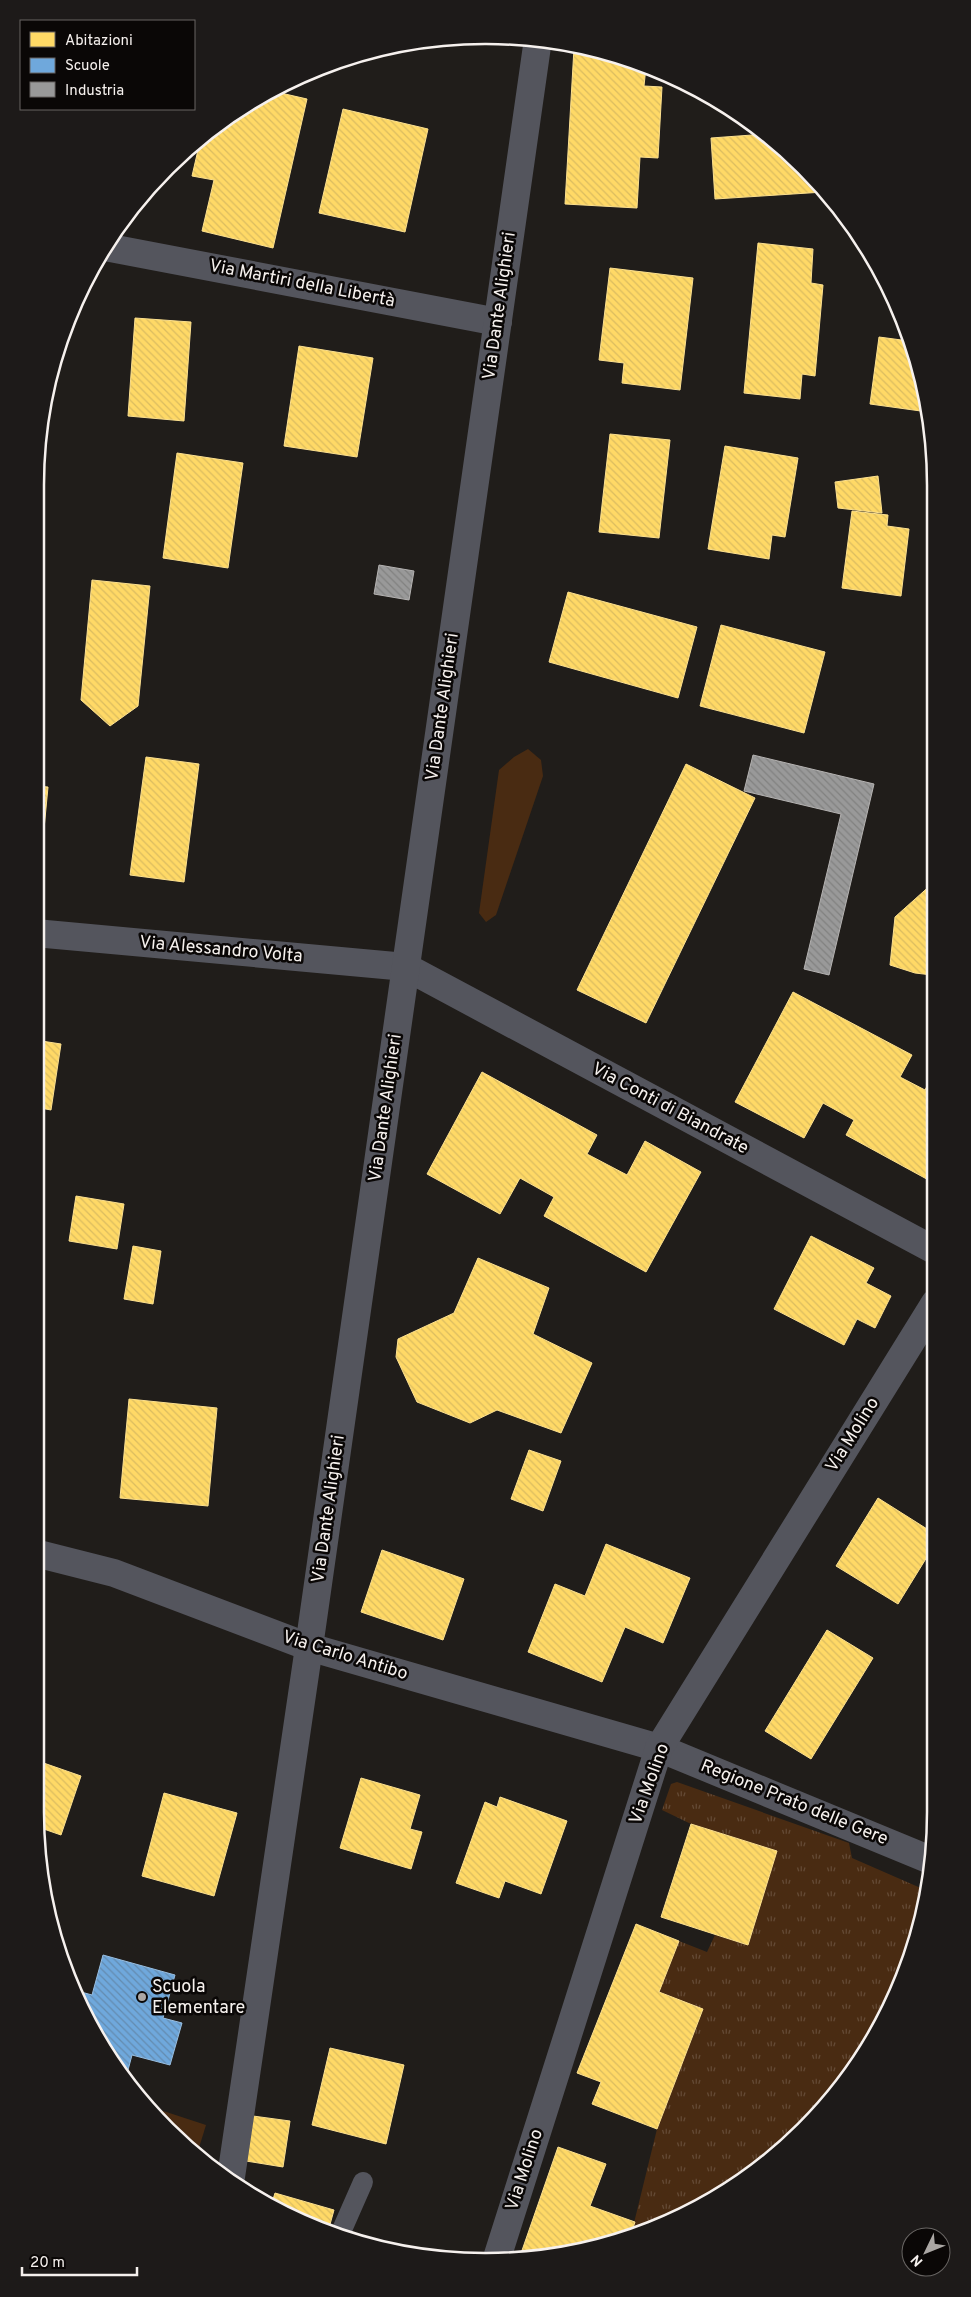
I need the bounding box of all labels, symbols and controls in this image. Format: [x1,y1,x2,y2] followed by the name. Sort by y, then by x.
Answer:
[20,20,195,110] legend
[65,32,133,51] text: Abitazioni
[65,57,110,76] text: Scuole
[65,82,124,101] text: Industria
[478,231,522,381] street label: Via Dante Alighieri
[207,255,397,313] street label: Via Martiri della Libertà
[421,632,465,782] street label: Via Dante Alighieri
[138,931,304,969] street label: Via Alessandro Volta
[364,1033,408,1183] street label: Via Dante Alighieri
[588,1058,752,1160] street label: Via Conti di Biandrate
[821,1393,885,1477] street label: Via Molino
[307,1434,351,1584] street label: Via Dante Alighieri
[279,1626,411,1686] street label: Via Carlo Antibo
[625,1740,675,1828] street label: Via Molino
[697,1755,891,1851] street label: Regione Prato delle Gere
[152,1976,245,2020] place label: Scuola Elementare
[136,1991,148,2003] marker: Scuola Elementare
[501,2126,549,2214] street label: Via Molino
[901,2227,951,2277] north arrow
[22,2244,138,2276] scale bar
[908,2250,927,2269] text: N
[30,2254,65,2273] text: 20 m

